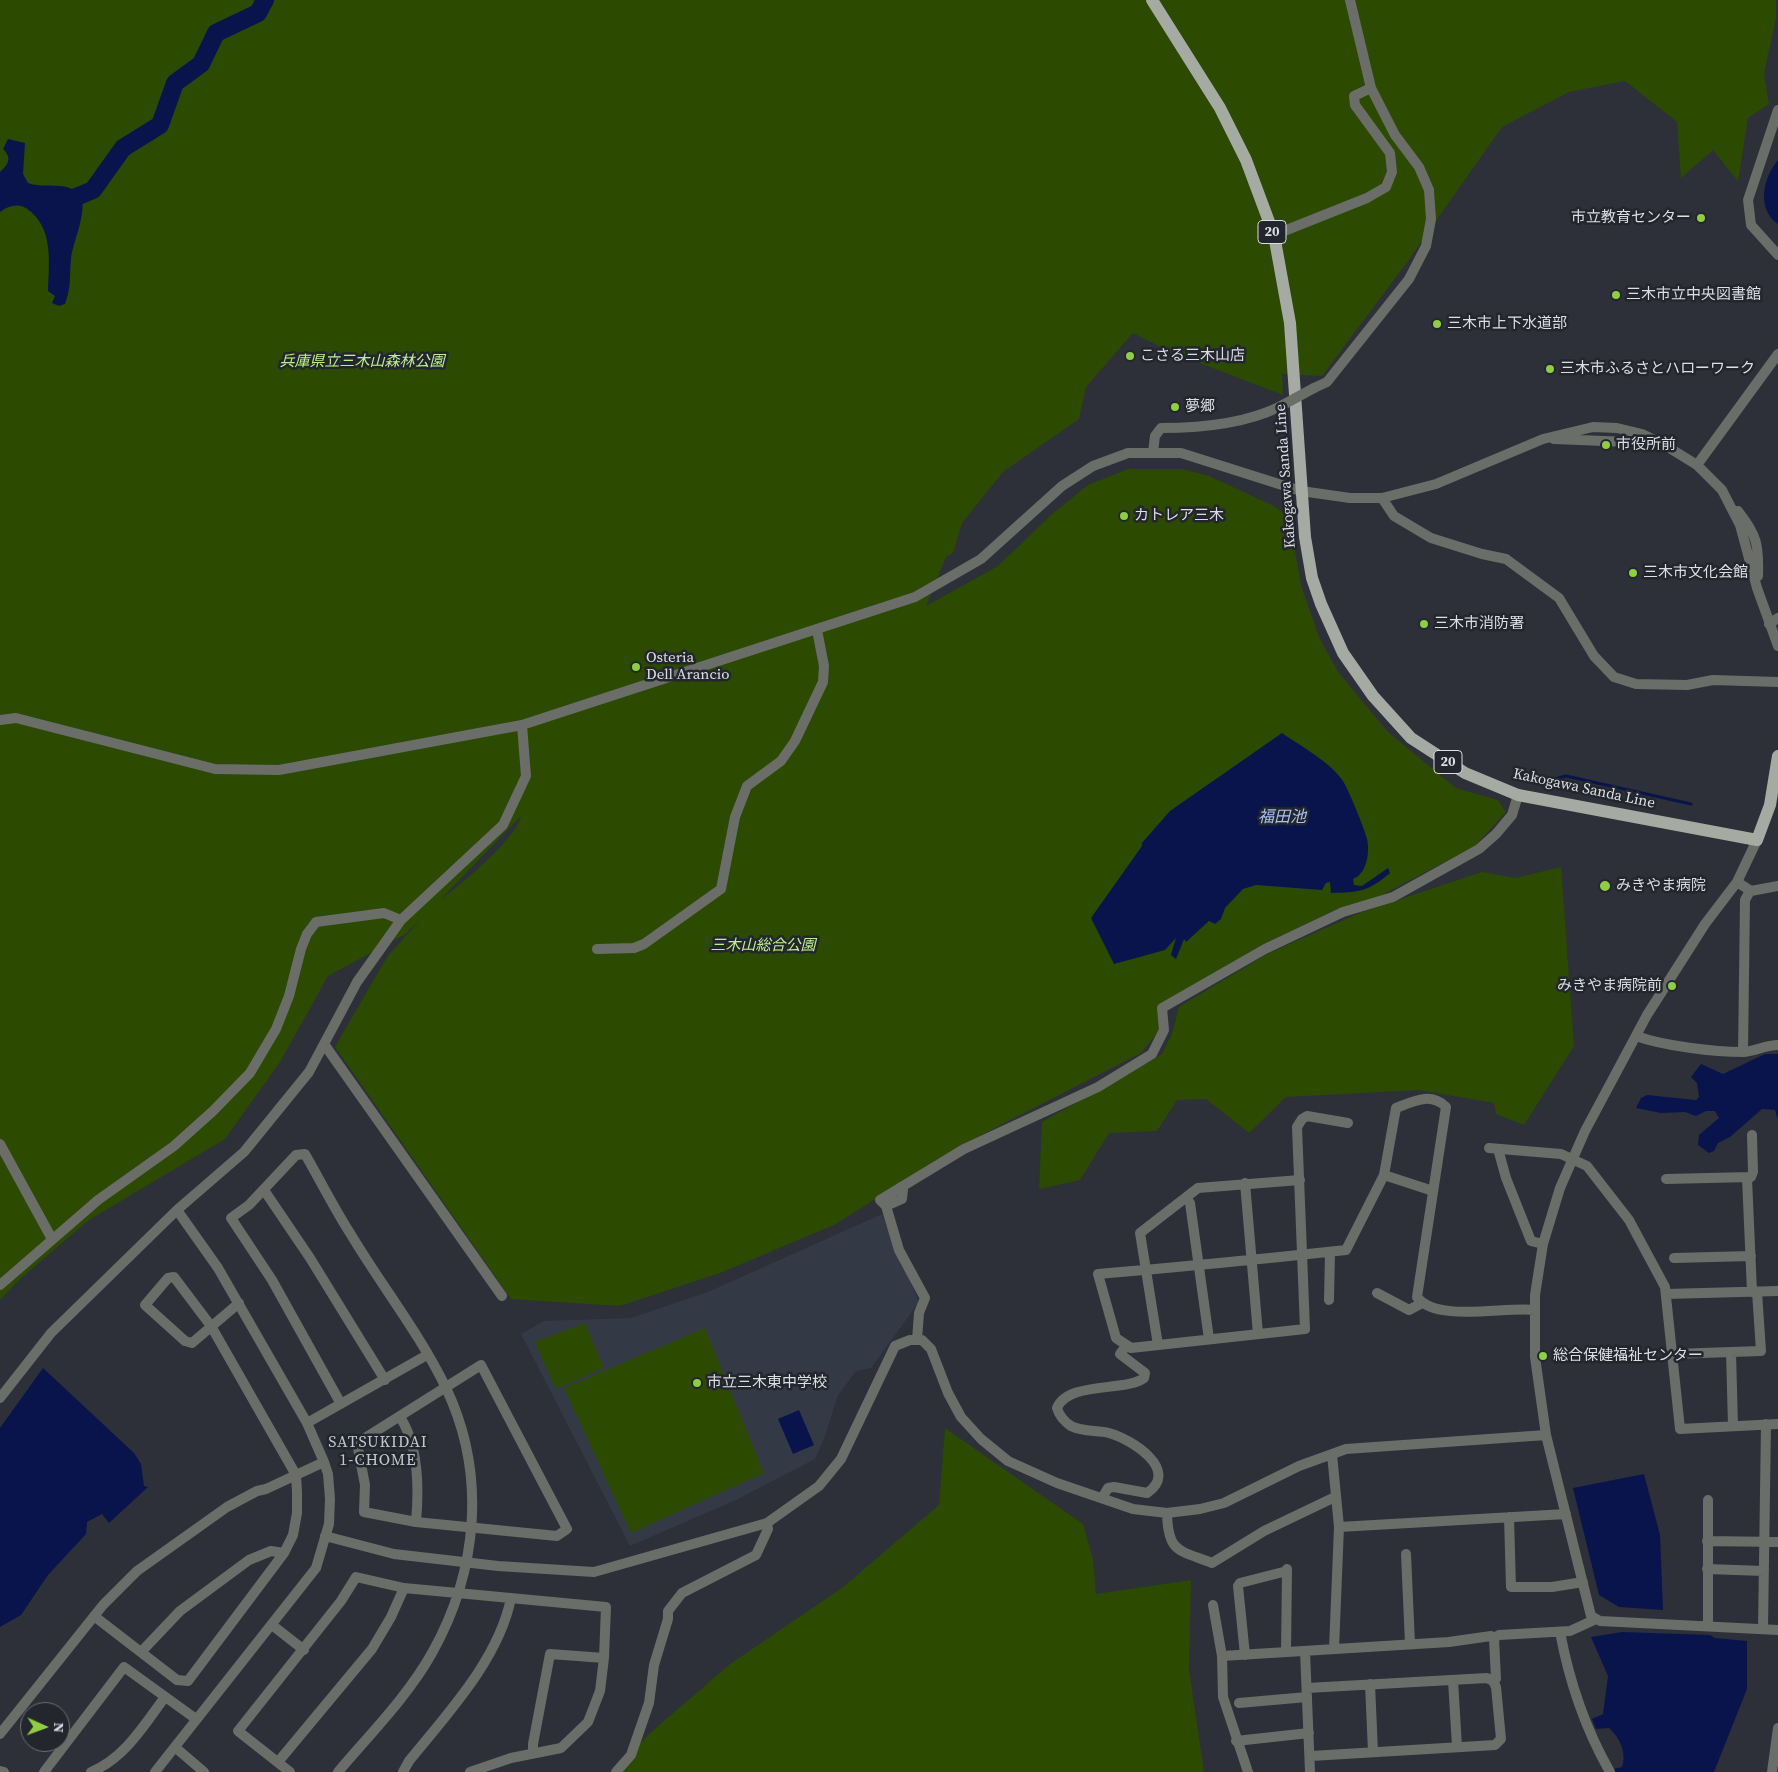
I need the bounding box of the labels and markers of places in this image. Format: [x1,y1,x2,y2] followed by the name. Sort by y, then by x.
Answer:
[1571,209,1691,227] place label: 市立教育センター
[1695,212,1707,224] marker: 市立教育センター
[1626,286,1761,304] place label: 三木市立中央図書館
[1610,289,1622,301] marker: 三木市立中央図書館
[1447,315,1567,333] place label: 三木市上下水道部
[1431,318,1443,330] marker: 三木市上下水道部
[1140,347,1245,365] place label: こさる三木山店
[1124,350,1136,362] marker: こさる三木山店
[1560,360,1755,378] place label: 三木市ふるさとハローワーク
[1544,363,1556,375] marker: 三木市ふるさとハローワーク
[1185,398,1215,416] place label: 夢郷
[1169,401,1181,413] marker: 夢郷
[1616,436,1676,454] place label: 市役所前
[1600,439,1612,451] marker: 市役所前
[1134,507,1224,525] place label: カトレア三木
[1118,510,1130,522] marker: カトレア三木
[1643,564,1748,582] place label: 三木市文化会館
[1627,567,1639,579] marker: 三木市文化会館
[1434,615,1524,633] place label: 三木市消防署
[1418,618,1430,630] marker: 三木市消防署
[646,649,729,684] place label: Osteria Dell Arancio
[630,661,642,673] marker: Osteria Dell Arancio
[1616,877,1706,895] place label: みきやま病院
[1598,879,1612,893] marker: みきやま病院
[1557,977,1662,995] place label: みきやま病院前
[1666,980,1678,992] marker: みきやま病院前
[1553,1347,1703,1365] place label: 総合保健福祉センター
[1537,1350,1549,1362] marker: 総合保健福祉センター
[707,1374,827,1392] place label: 市立三木東中学校
[691,1377,703,1389] marker: 市立三木東中学校

